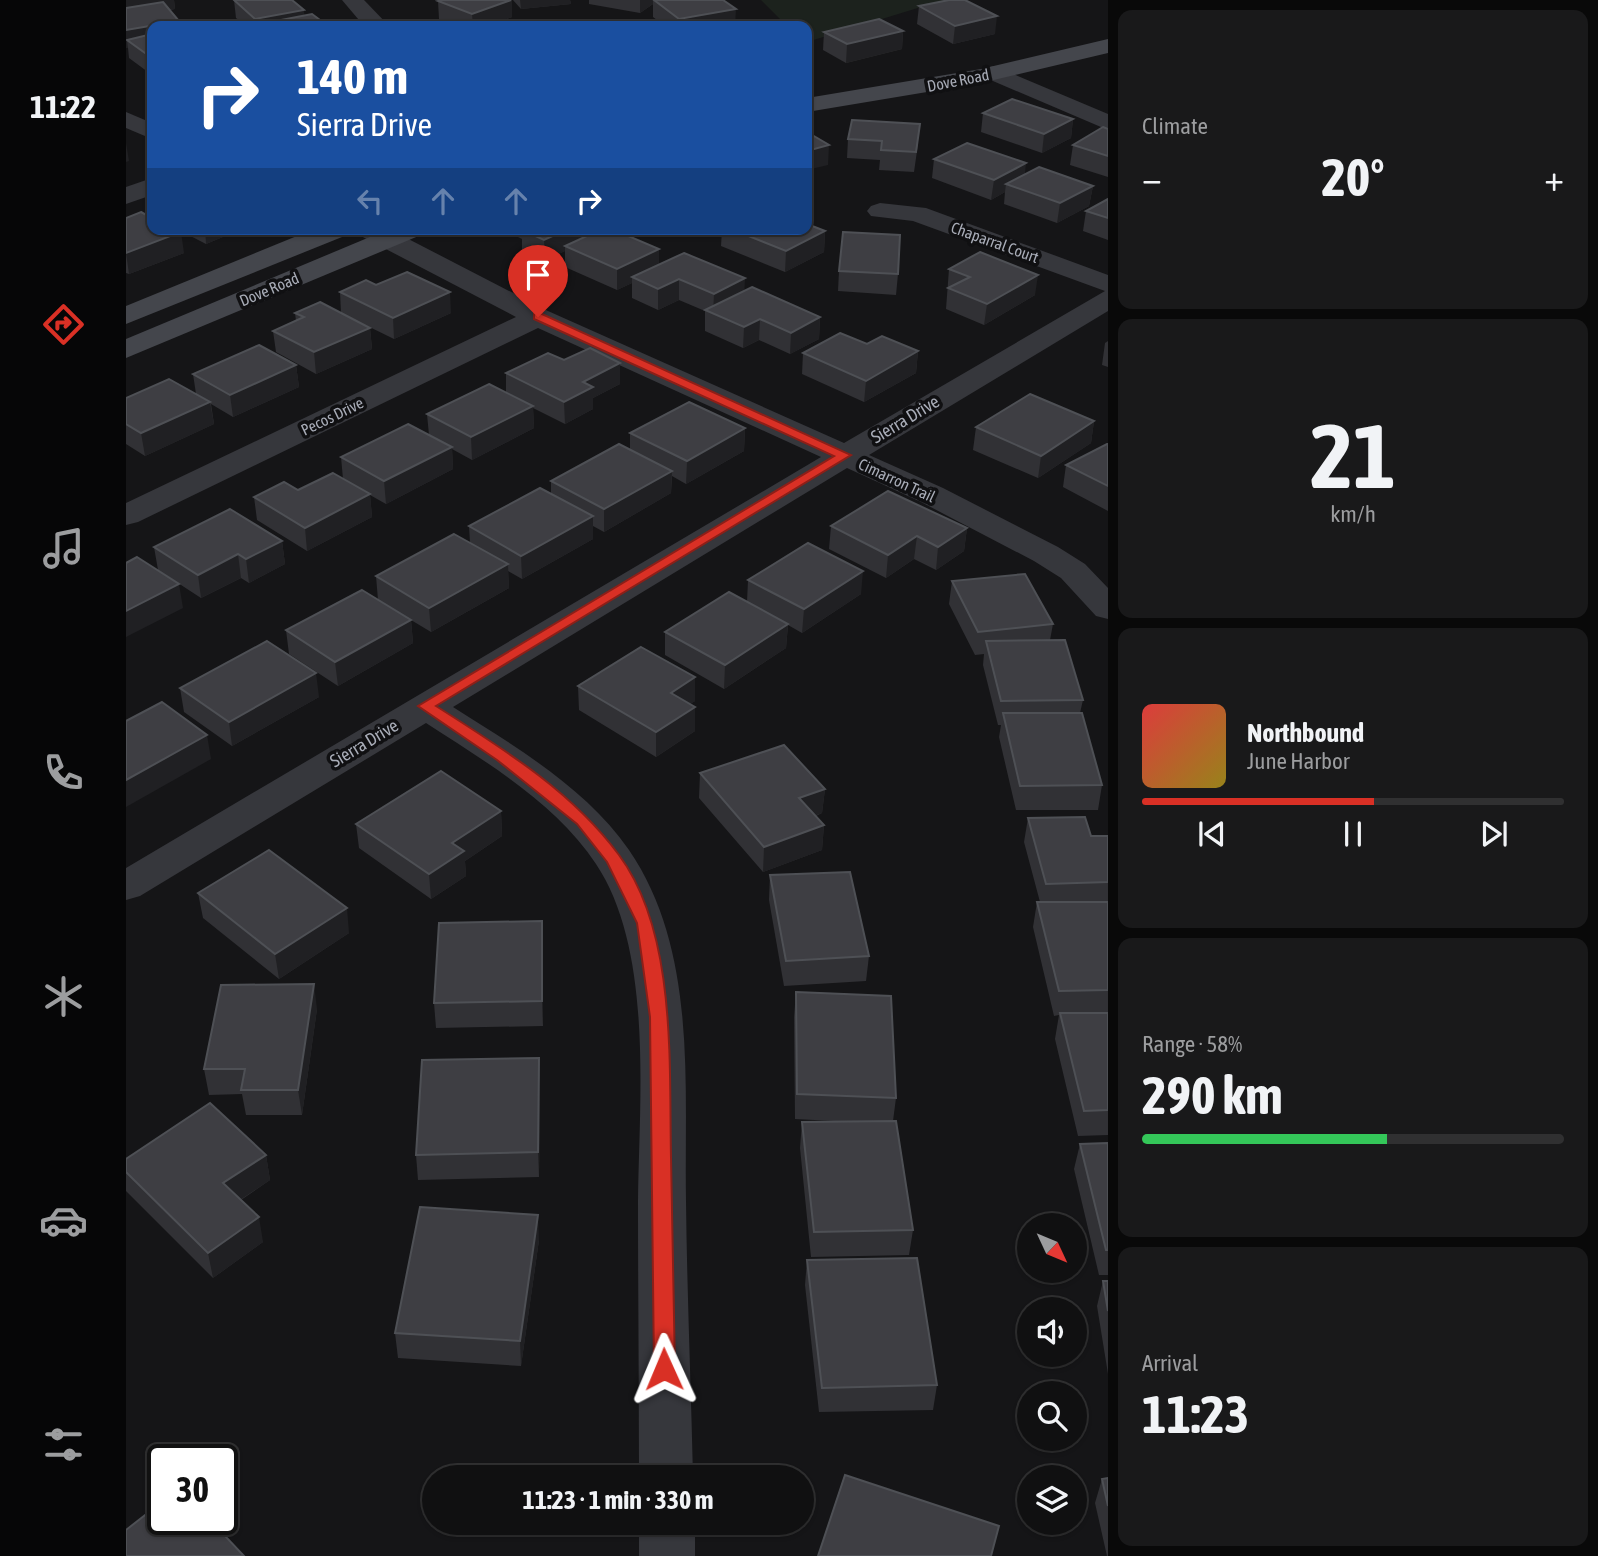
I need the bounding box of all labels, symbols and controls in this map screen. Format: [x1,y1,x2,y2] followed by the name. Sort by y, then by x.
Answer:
[297,48,408,104] text: 140 m
[182,49,273,140] icon: right
[925,65,991,95] street label: Dove Road
[30,88,96,125] text: 11:22
[297,106,432,143] text: Sierra Drive
[1142,113,1208,139] text: Climate
[1321,147,1385,207] text: 20°
[1142,156,1162,199] text: −
[1544,156,1564,199] text: +
[351,182,389,220] icon: left
[424,182,462,220] icon: ahead
[497,182,535,220] icon: ahead
[570,182,608,220] icon: right
[948,218,1042,267] street label: Chaparral Court
[508,245,568,317] pin
[519,256,557,294] icon: arrive
[237,268,301,310] street label: Dove Road
[39,300,88,349] icon: directions
[867,390,943,448] street label: Sierra Drive
[298,393,366,439] street label: Pecos Drive
[1310,403,1396,507] text: 21
[856,454,939,506] street label: Cimarron Trail
[1330,501,1376,527] text: km/h
[39,524,88,573] icon: music
[326,714,402,772] street label: Sierra Drive
[1247,718,1364,748] text: Northbound
[39,748,88,797] icon: phone
[1247,748,1350,774] text: June Harbor
[1193,815,1231,853] icon: previous
[1334,815,1372,853] icon: pause
[1475,815,1513,853] icon: next
[39,972,88,1021] icon: climate
[1142,1031,1242,1057] text: Range · 58%
[1142,1065,1283,1125] text: 290 km
[39,1196,88,1245] icon: car
[1017,1213,1087,1283] north arrow
[1017,1213,1087,1535] map controls
[1017,1297,1087,1367] button: sound
[627,1332,701,1406] position arrow
[1142,1350,1198,1376] text: Arrival
[1017,1381,1087,1451] button: search
[1142,1384,1249,1444] text: 11:23
[39,1420,88,1469] icon: filters
[147,1444,238,1535] speed limit sign: 30
[1017,1465,1087,1535] button: layers
[523,1485,713,1515] text: 11:23 · 1 min · 330 m

